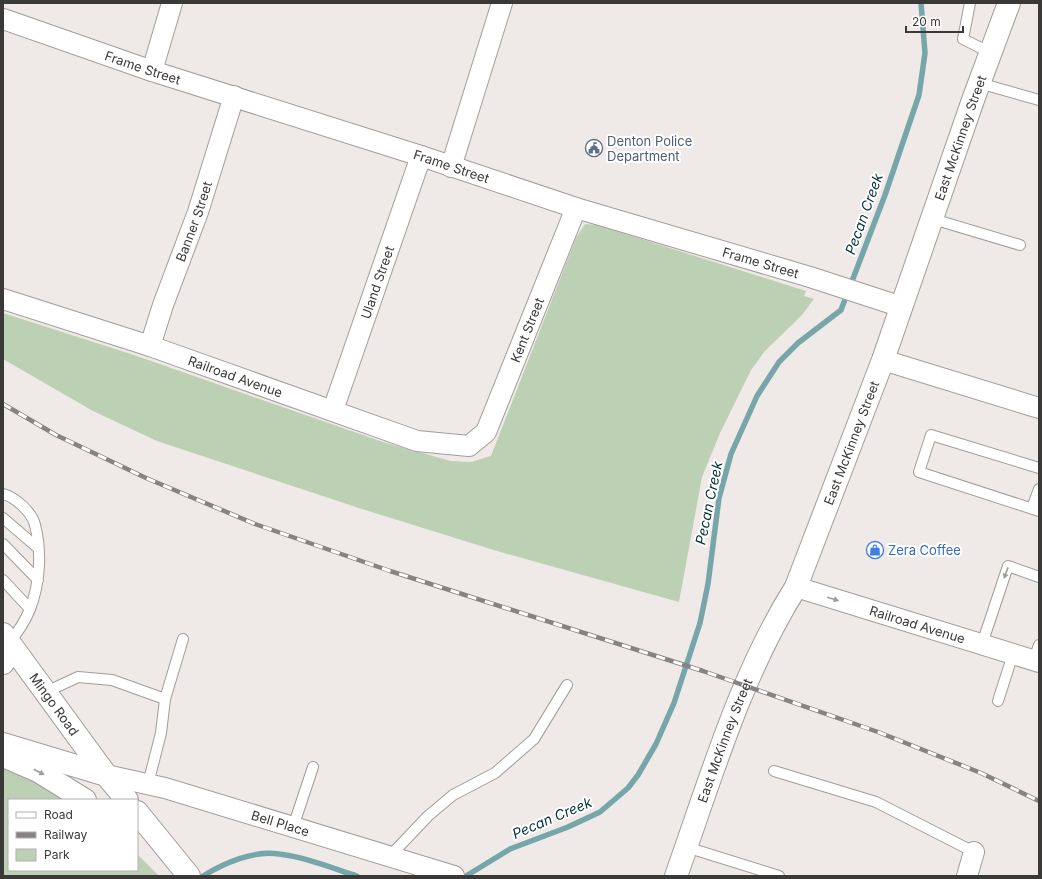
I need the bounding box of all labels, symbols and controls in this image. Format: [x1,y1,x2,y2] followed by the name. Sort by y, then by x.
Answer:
[906,8,963,34] scale bar
[912,14,941,29] text: 20 m
[103,47,183,88] street label: Frame Street
[931,73,990,202] street label: East McKinney Street
[607,133,692,164] place label: Denton Police Department
[584,138,604,158] public building icon: Denton Police Department
[412,146,491,186] street label: Frame Street
[841,171,886,257] water label: Pecan Creek
[172,179,215,264] street label: Banner Street
[357,244,397,321] street label: Uland Street
[721,244,801,281] street label: Frame Street
[507,295,547,365] street label: Kent Street
[186,352,285,401] street label: Railroad Avenue
[820,379,882,507] street label: East McKinney Street
[691,459,726,546] water label: Pecan Creek
[865,540,885,560] shop icon: Zera Coffee
[888,542,961,558] place label: Zera Coffee
[1003,567,1009,579] one-way arrow
[827,596,839,602] one-way arrow
[868,602,967,647] street label: Railroad Avenue
[26,670,82,739] street label: Mingo Road
[694,676,755,805] street label: East McKinney Street
[33,768,44,775] one-way arrow
[509,793,594,842] water label: Pecan Creek
[8,799,138,871] legend
[44,807,73,822] text: Road
[249,807,311,840] street label: Bell Place
[44,827,88,842] text: Railway
[44,847,70,862] text: Park

